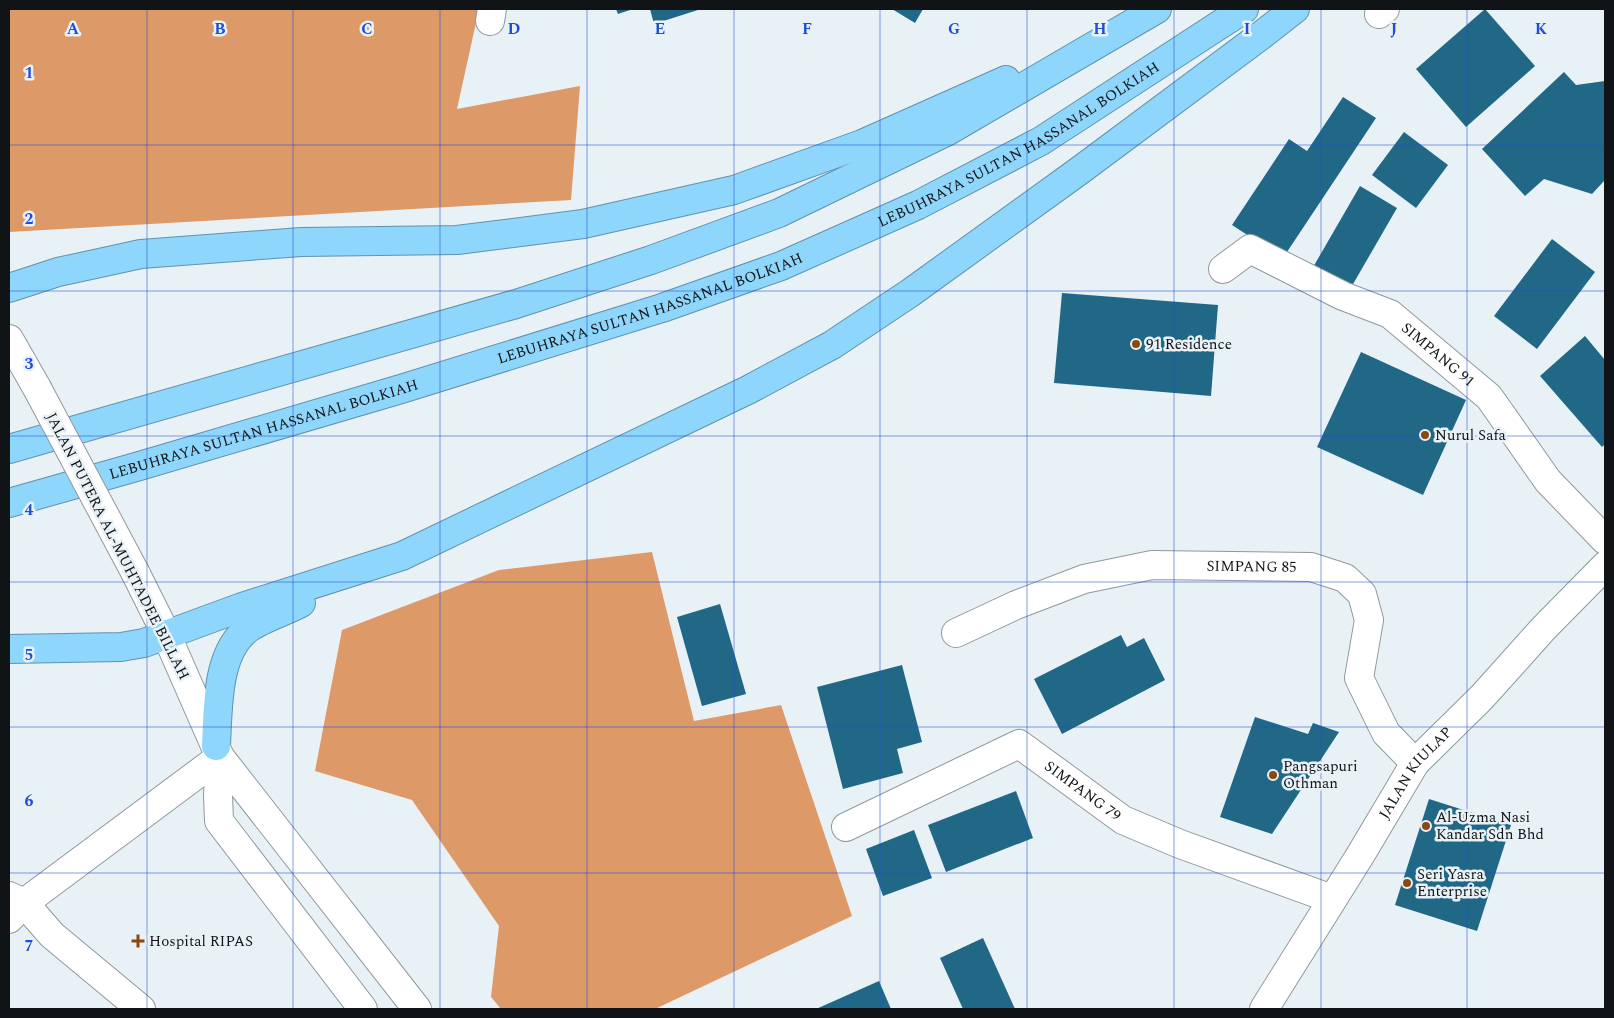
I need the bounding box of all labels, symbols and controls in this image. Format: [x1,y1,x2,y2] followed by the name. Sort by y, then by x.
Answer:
[67,17,80,41] text: A
[214,17,226,41] text: B
[361,17,373,41] text: C
[508,17,521,41] text: D
[655,17,665,41] text: E
[802,17,812,41] text: F
[948,17,960,41] text: G
[1093,17,1107,41] text: H
[1244,17,1250,41] text: I
[1391,17,1398,41] text: J
[1535,17,1548,41] text: K
[874,56,1164,234] street label: LEBUHRAYA SULTAN HASSANAL BOLKIAH
[25,61,33,85] text: 1
[25,207,34,231] text: 2
[494,247,807,370] street label: LEBUHRAYA SULTAN HASSANAL BOLKIAH
[1396,317,1480,393] street label: SIMPANG 91
[1146,333,1232,356] place label: 91 Residence
[1130,338,1142,350] marker: 91 Residence
[25,352,34,376] text: 3
[106,373,421,486] street label: LEBUHRAYA SULTAN HASSANAL BOLKIAH
[40,408,195,684] street label: JALAN PUTERA AL-MUHTADEE BILLAH
[1435,424,1507,447] place label: Nurul Safa
[1419,429,1431,441] marker: Nurul Safa
[25,498,34,522] text: 4
[1206,555,1297,579] street label: SIMPANG 85
[25,643,33,667] text: 5
[1373,721,1458,824] street label: JALAN KIULAP
[1039,755,1126,827] street label: SIMPANG 79
[1283,755,1358,795] place label: Pangsapuri Othman
[1267,769,1279,781] marker: Pangsapuri Othman
[25,789,34,813] text: 6
[1436,806,1544,846] place label: Al-Uzma Nasi Kandar Sdn Bhd
[1420,820,1432,832] marker: Al-Uzma Nasi Kandar Sdn Bhd
[1417,863,1487,903] place label: Seri Yasra Enterprise
[1401,877,1413,889] marker: Seri Yasra Enterprise
[149,930,253,953] place label: Hospital RIPAS
[25,934,34,958] text: 7
[131,934,145,948] marker: Hospital RIPAS

